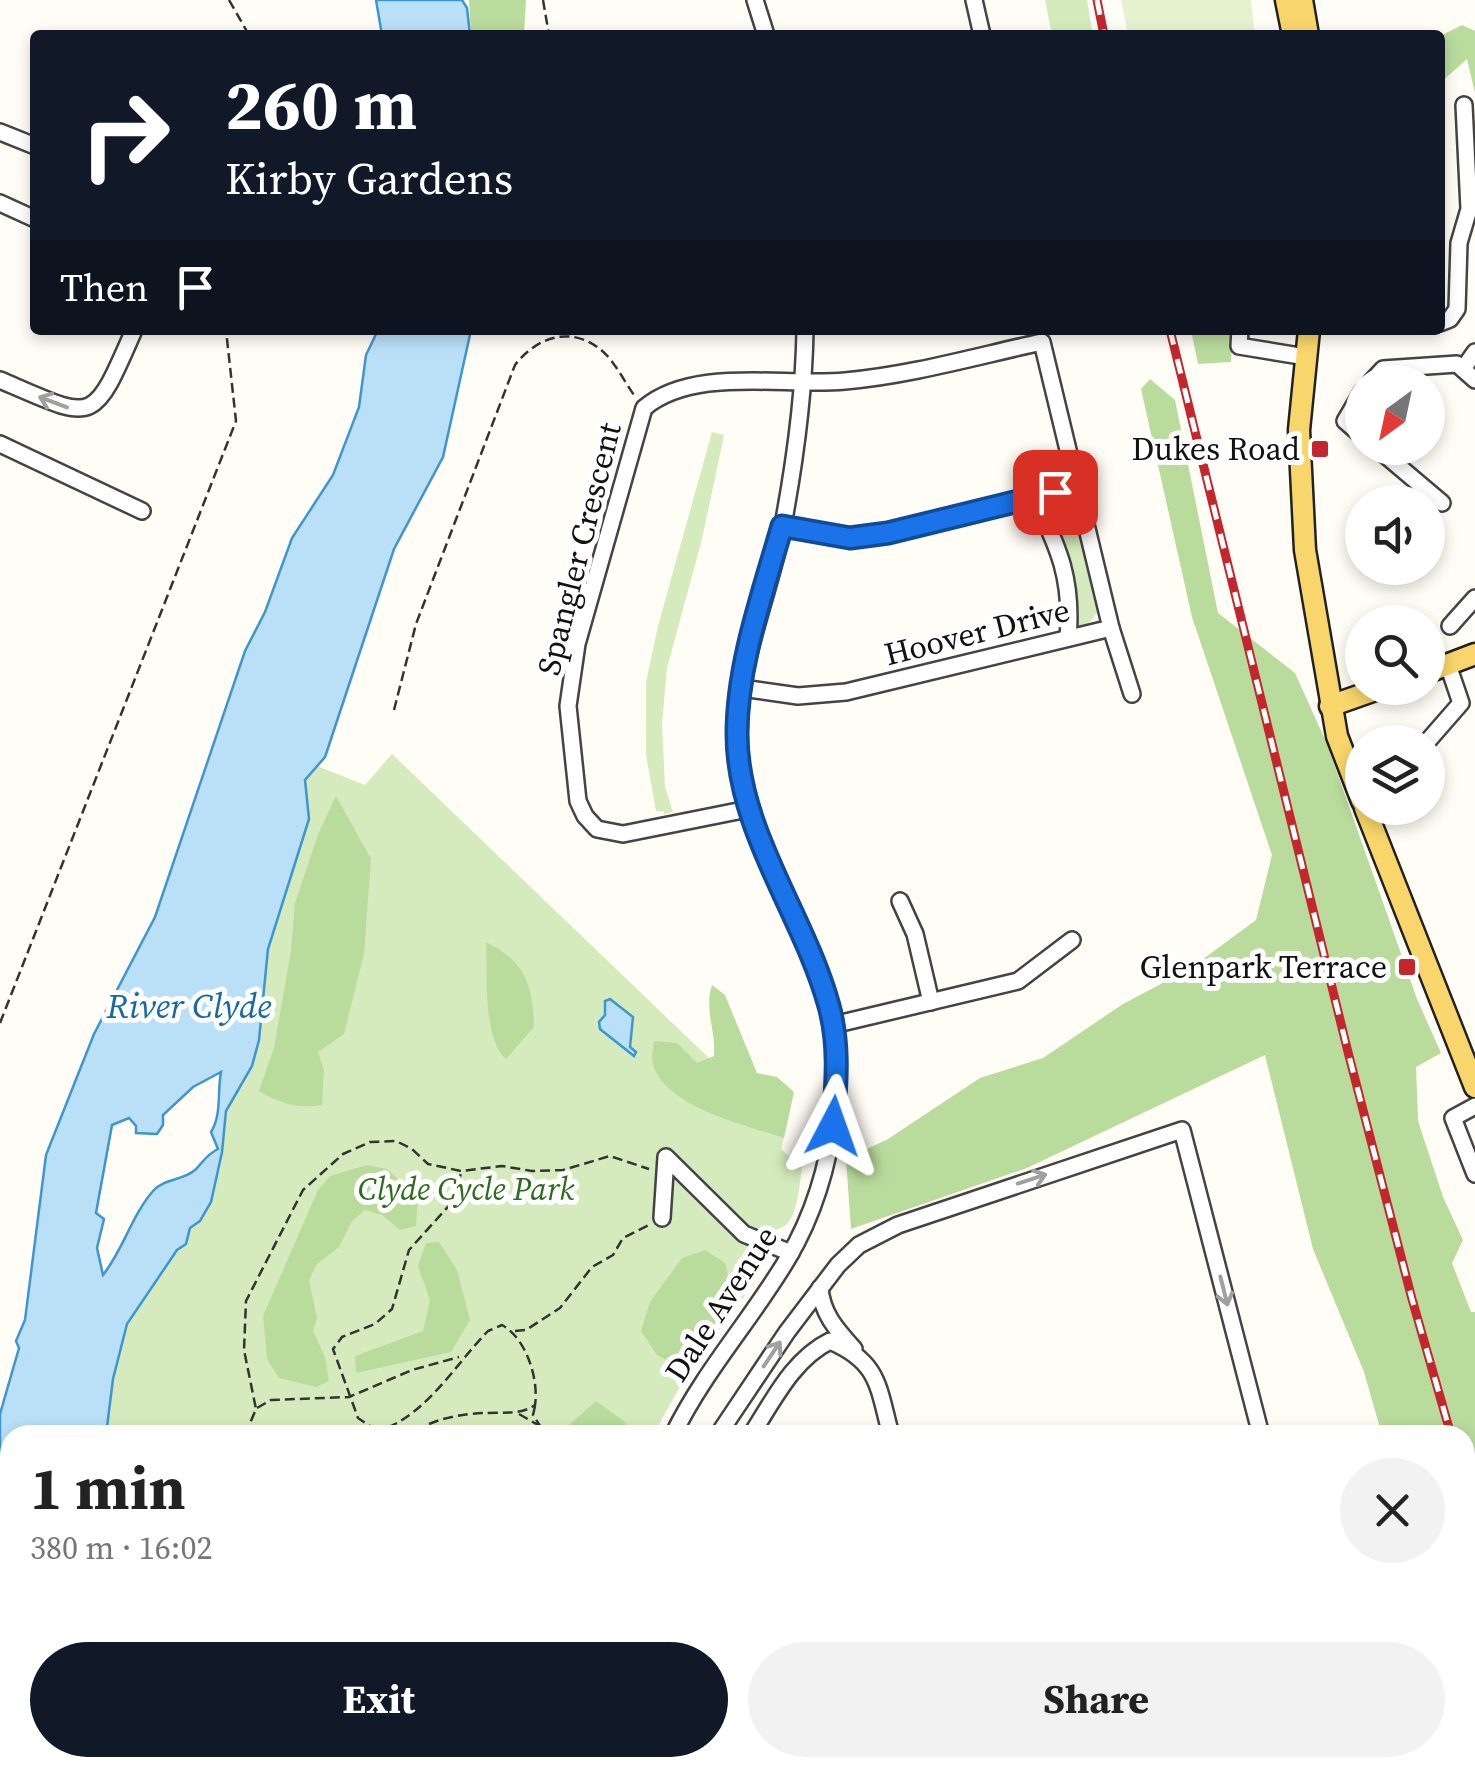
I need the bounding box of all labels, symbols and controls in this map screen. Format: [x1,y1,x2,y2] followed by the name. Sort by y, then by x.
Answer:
[225,56,417,152] text: 260 m
[60,70,190,200] icon: right
[225,147,513,209] text: Kirby Gardens
[168,260,223,315] icon: arrive
[60,262,148,314] text: Then
[1345,365,1445,465] north arrow
[1345,365,1445,825] map controls
[39,392,70,410] one-way arrow
[526,418,632,680] street label: Spangler Crescent
[1132,427,1300,471] place label: Dukes Road
[1309,438,1331,460] marker: Dukes Road
[1013,450,1098,535] pin
[1028,465,1083,520] icon: arrive
[1345,485,1445,585] button: sound
[880,588,1074,676] street label: Hoover Drive
[1345,605,1445,705] button: search
[1345,725,1445,825] button: layers
[1140,945,1387,989] place label: Glenpark Terrace
[1396,956,1418,978] marker: Glenpark Terrace
[106,982,271,1030] water label: River Clyde
[781,1074,885,1178] position arrow
[358,1167,575,1211] park label: Clyde Cycle Park
[1016,1169,1047,1187] one-way arrow
[654,1218,788,1390] street label: Dale Avenue
[1216,1274,1234,1306] one-way arrow
[762,1340,783,1368] one-way arrow
[30,1447,186,1529] text: 1 min
[1340,1458,1445,1563] button: close
[30,1526,212,1570] text: 380 m · 16:02
[30,1642,728,1757] button: Exit
[748,1642,1445,1757] button: Share

